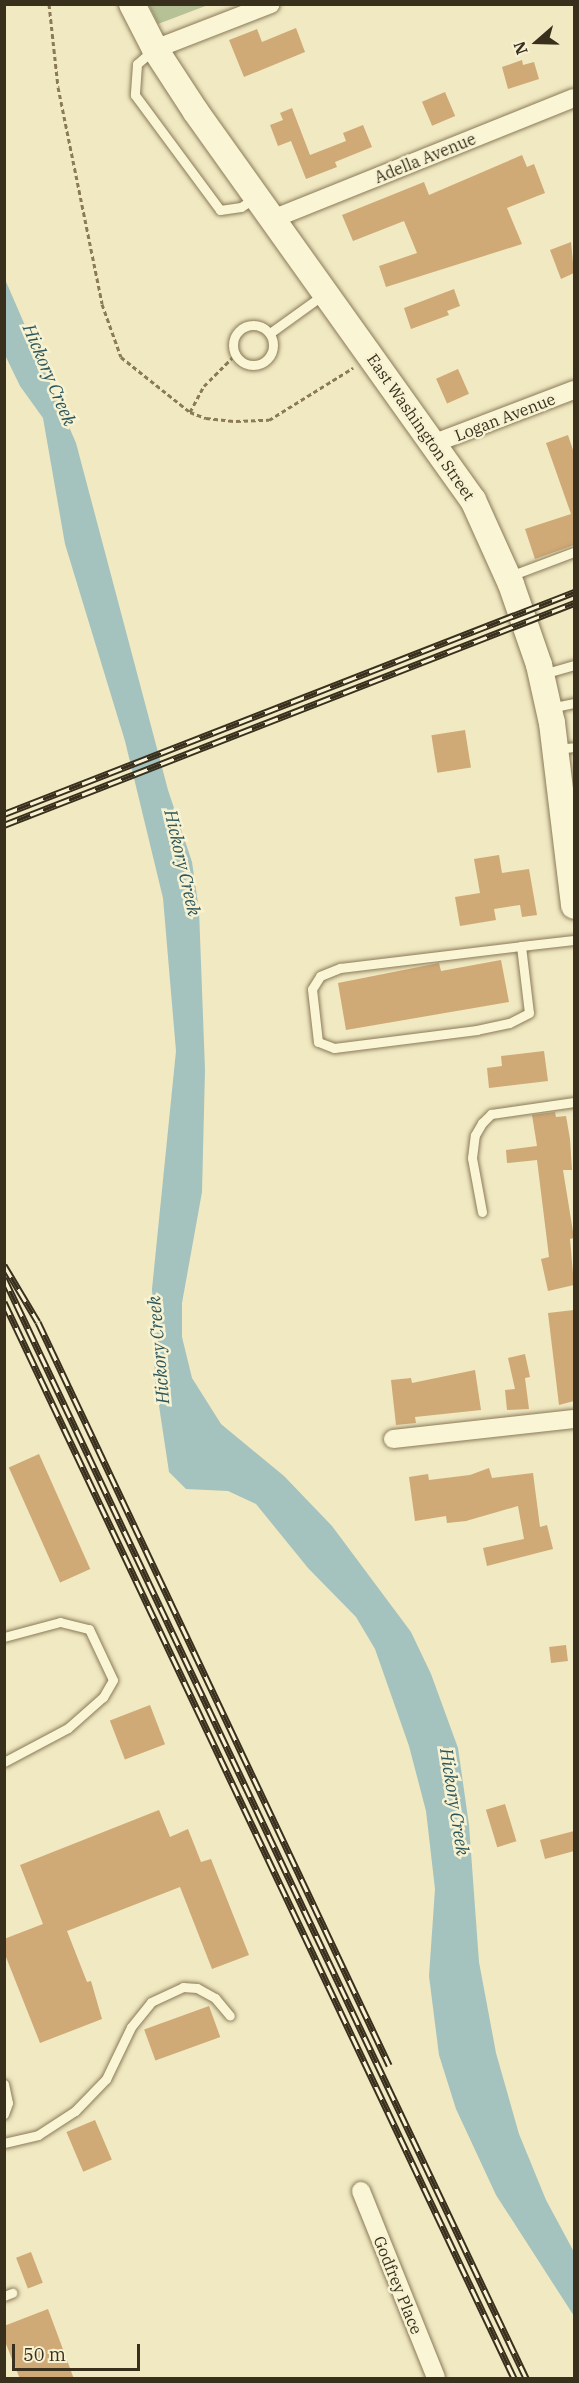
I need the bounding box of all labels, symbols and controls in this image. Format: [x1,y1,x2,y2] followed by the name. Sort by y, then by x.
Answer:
[507,12,567,72] north arrow
[509,39,532,58] text: N
[372,129,478,187] street label: Adella Avenue
[18,321,80,429] water label: Hickory Creek
[363,350,479,504] street label: East Washington Street
[452,389,558,445] street label: Logan Avenue
[159,808,205,918] water label: Hickory Creek
[144,1295,174,1405] water label: Hickory Creek
[435,1747,473,1857] water label: Hickory Creek
[370,2233,426,2337] street label: Godfrey Place
[15,2332,142,2370] scale bar
[23,2343,66,2366] text: 50 m

